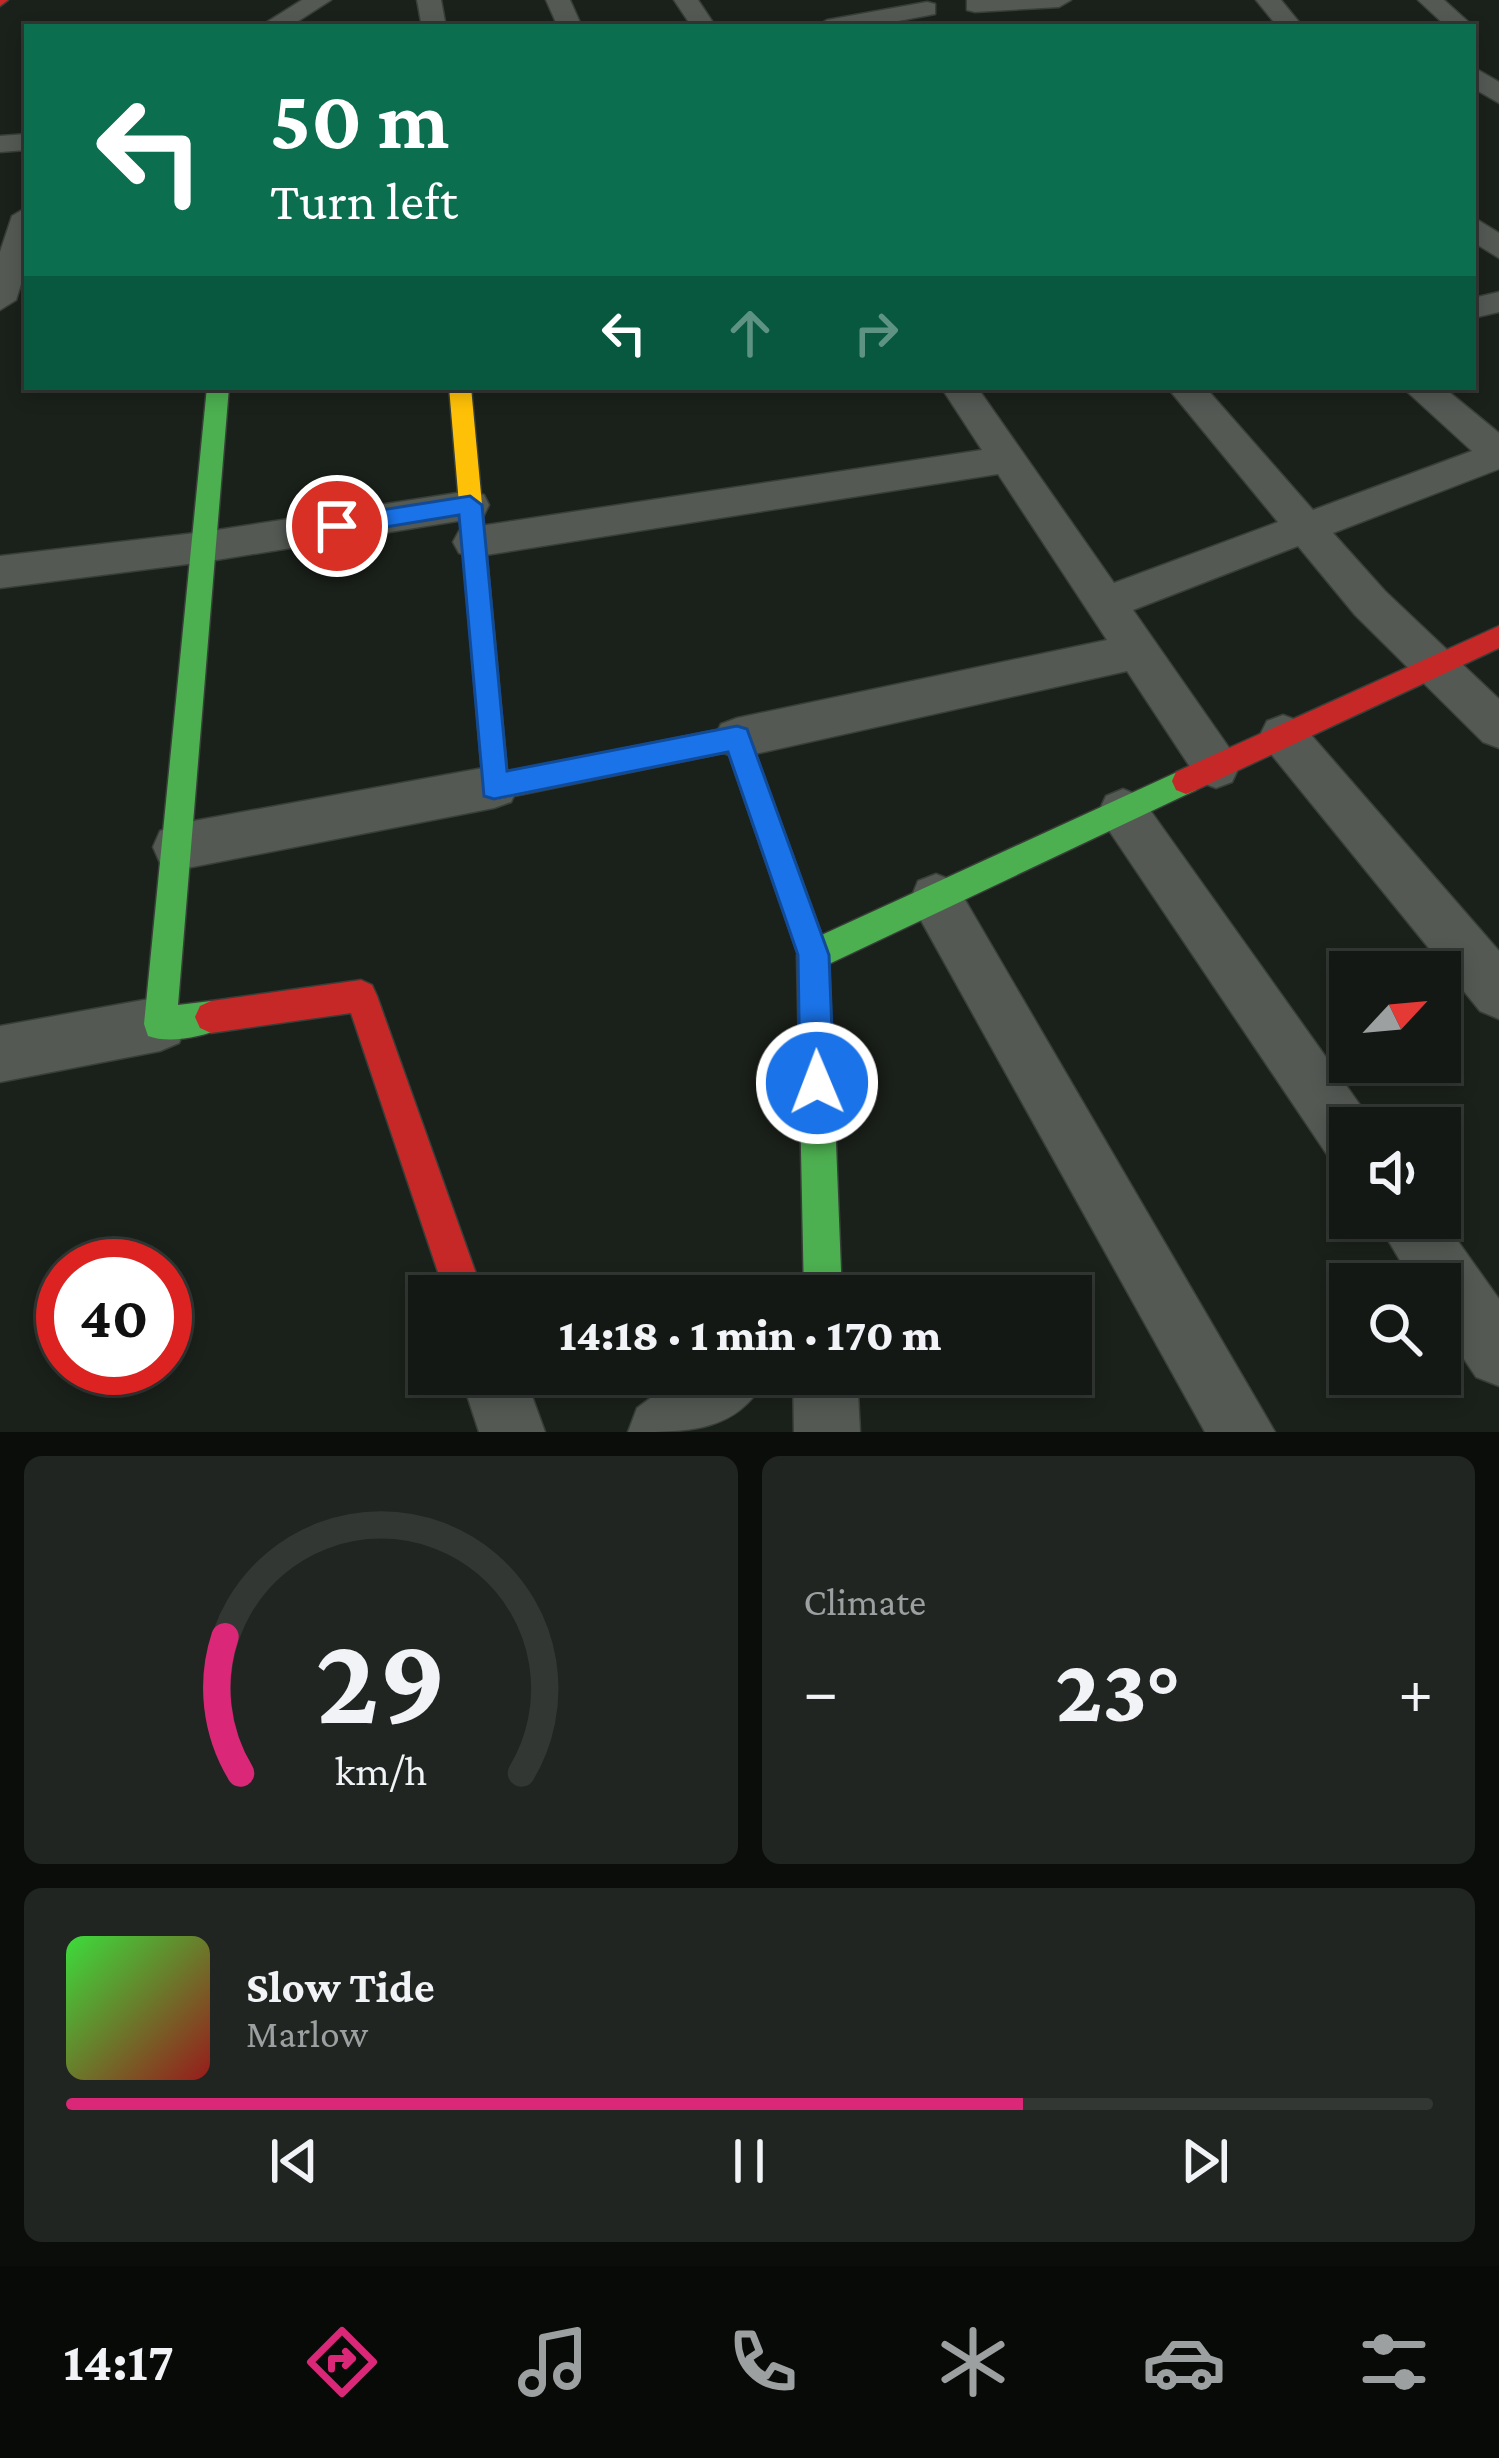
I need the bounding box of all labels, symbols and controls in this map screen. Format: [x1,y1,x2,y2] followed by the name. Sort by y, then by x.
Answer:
[72,72,228,228] icon: left
[270,73,449,166] text: 50 m
[270,171,458,231] text: Turn left
[591,300,657,366] icon: left
[717,300,783,366] icon: ahead
[843,300,909,366] icon: right
[286,475,388,577] pin
[304,493,370,559] icon: arrive
[1329,951,1461,1083] north arrow
[1329,951,1461,1395] map controls
[754,1020,880,1146] position arrow
[1329,1107,1461,1239] button: sound
[36,1239,192,1395] speed limit sign: 40
[1329,1263,1461,1395] button: search
[559,1310,941,1360] text: 14:18 · 1 min · 170 m
[804,1580,926,1623] text: Climate
[315,1610,446,1749] text: 29
[1055,1640,1181,1740] text: 23°
[804,1654,838,1727] text: −
[1398,1654,1433,1727] text: +
[335,1747,427,1794] text: km/h
[246,1962,435,2012] text: Slow Tide
[246,2012,368,2055] text: Marlow
[261,2128,327,2194] icon: previous
[716,2128,782,2194] icon: pause
[1172,2128,1238,2194] icon: next
[300,2320,384,2404] icon: directions
[511,2320,595,2404] icon: music
[721,2320,805,2404] icon: phone
[931,2320,1015,2404] icon: climate
[1142,2320,1226,2404] icon: car
[1352,2320,1436,2404] icon: filters
[63,2332,174,2392] text: 14:17

